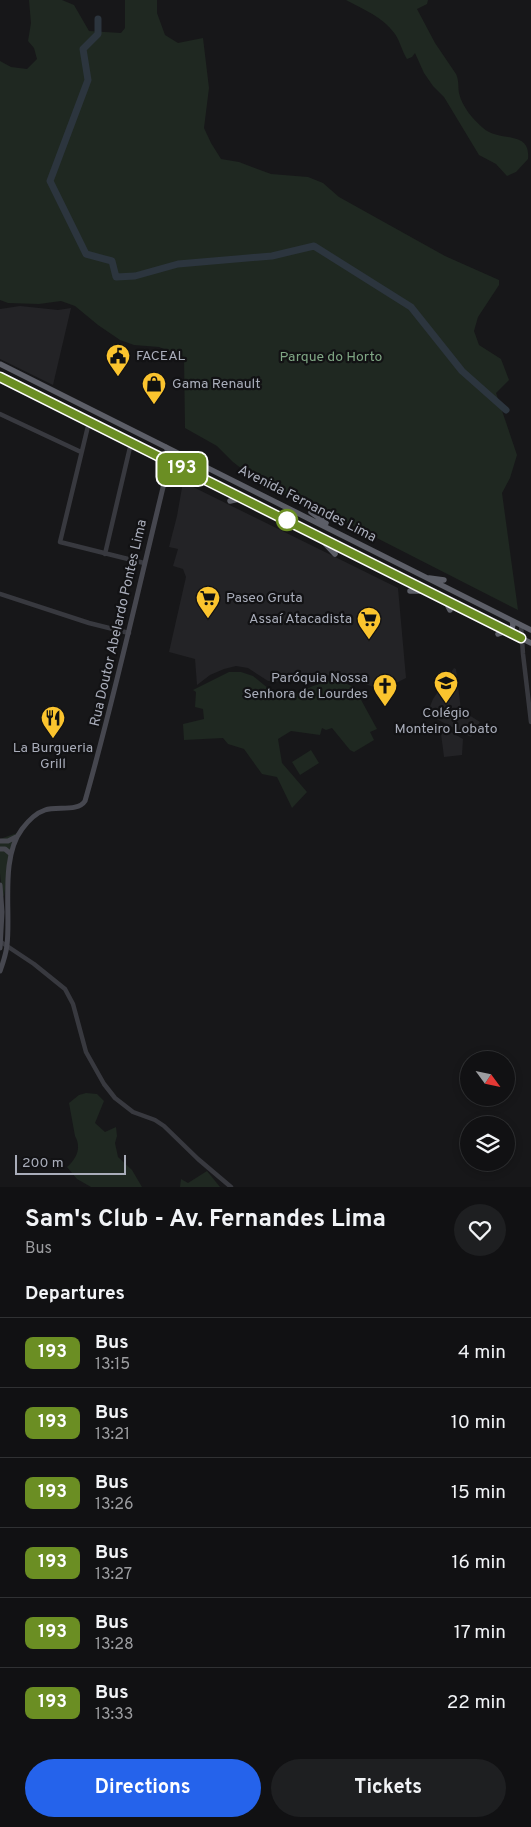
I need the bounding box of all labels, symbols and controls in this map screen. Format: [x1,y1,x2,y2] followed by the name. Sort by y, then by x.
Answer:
[105,343,131,377] public building icon: FACEAL
[136,348,185,365] place label: FACEAL
[280,349,383,366] park label: Parque do Horto
[141,371,167,405] shop icon: Gama Renault
[172,376,261,393] place label: Gama Renault
[153,453,211,485] line badge: 193
[167,457,197,480] text: 193
[235,462,379,546] street label: Avenida Fernandes Lima
[276,509,298,531] unlabelled marker
[87,518,151,728] street label: Rua Doutor Abelardo Pontes Lima
[195,585,221,619] supermarket icon: Paseo Gruta
[226,590,303,607] place label: Paseo Gruta
[356,606,382,640] supermarket icon: Assaí Atacadista
[249,611,352,628] place label: Assaí Atacadista
[243,670,368,703] place label: Paróquia Nossa Senhora de Lourdes
[433,670,459,704] school or university icon: Colégio Monteiro Lobato
[372,673,398,707] church icon: Paróquia Nossa Senhora de Lourdes
[40,705,66,739] restaurant icon: La Burgueria Grill
[395,705,498,738] place label: Colégio Monteiro Lobato
[13,740,93,773] place label: La Burgueria Grill
[460,1051,515,1106] north arrow
[460,1051,515,1171] map controls
[460,1116,515,1171] button: layers
[15,1152,126,1175] scale bar
[22,1155,64,1172] text: 200 m
[454,1204,506,1256] button: heart
[25,1205,386,1235] text: Sam's Club - Av. Fernandes Lima
[25,1239,52,1259] text: Bus
[25,1282,125,1306] text: Departures
[95,1331,129,1355] text: Bus
[38,1341,67,1364] text: 193
[458,1341,506,1365] text: 4 min
[95,1355,130,1375] text: 13:15
[95,1401,129,1425] text: Bus
[38,1411,67,1434] text: 193
[451,1411,506,1435] text: 10 min
[95,1425,130,1445] text: 13:21
[95,1471,129,1495] text: Bus
[38,1481,67,1504] text: 193
[451,1481,506,1505] text: 15 min
[95,1495,134,1515] text: 13:26
[95,1541,129,1565] text: Bus
[38,1551,67,1574] text: 193
[451,1551,506,1575] text: 16 min
[95,1565,132,1585] text: 13:27
[95,1611,129,1635] text: Bus
[38,1621,67,1644] text: 193
[454,1621,506,1645] text: 17 min
[95,1635,134,1655] text: 13:28
[95,1681,129,1705] text: Bus
[38,1691,67,1714] text: 193
[447,1691,506,1715] text: 22 min
[95,1705,133,1725] text: 13:33
[25,1759,261,1817] button: Directions
[271,1759,506,1817] button: Tickets

